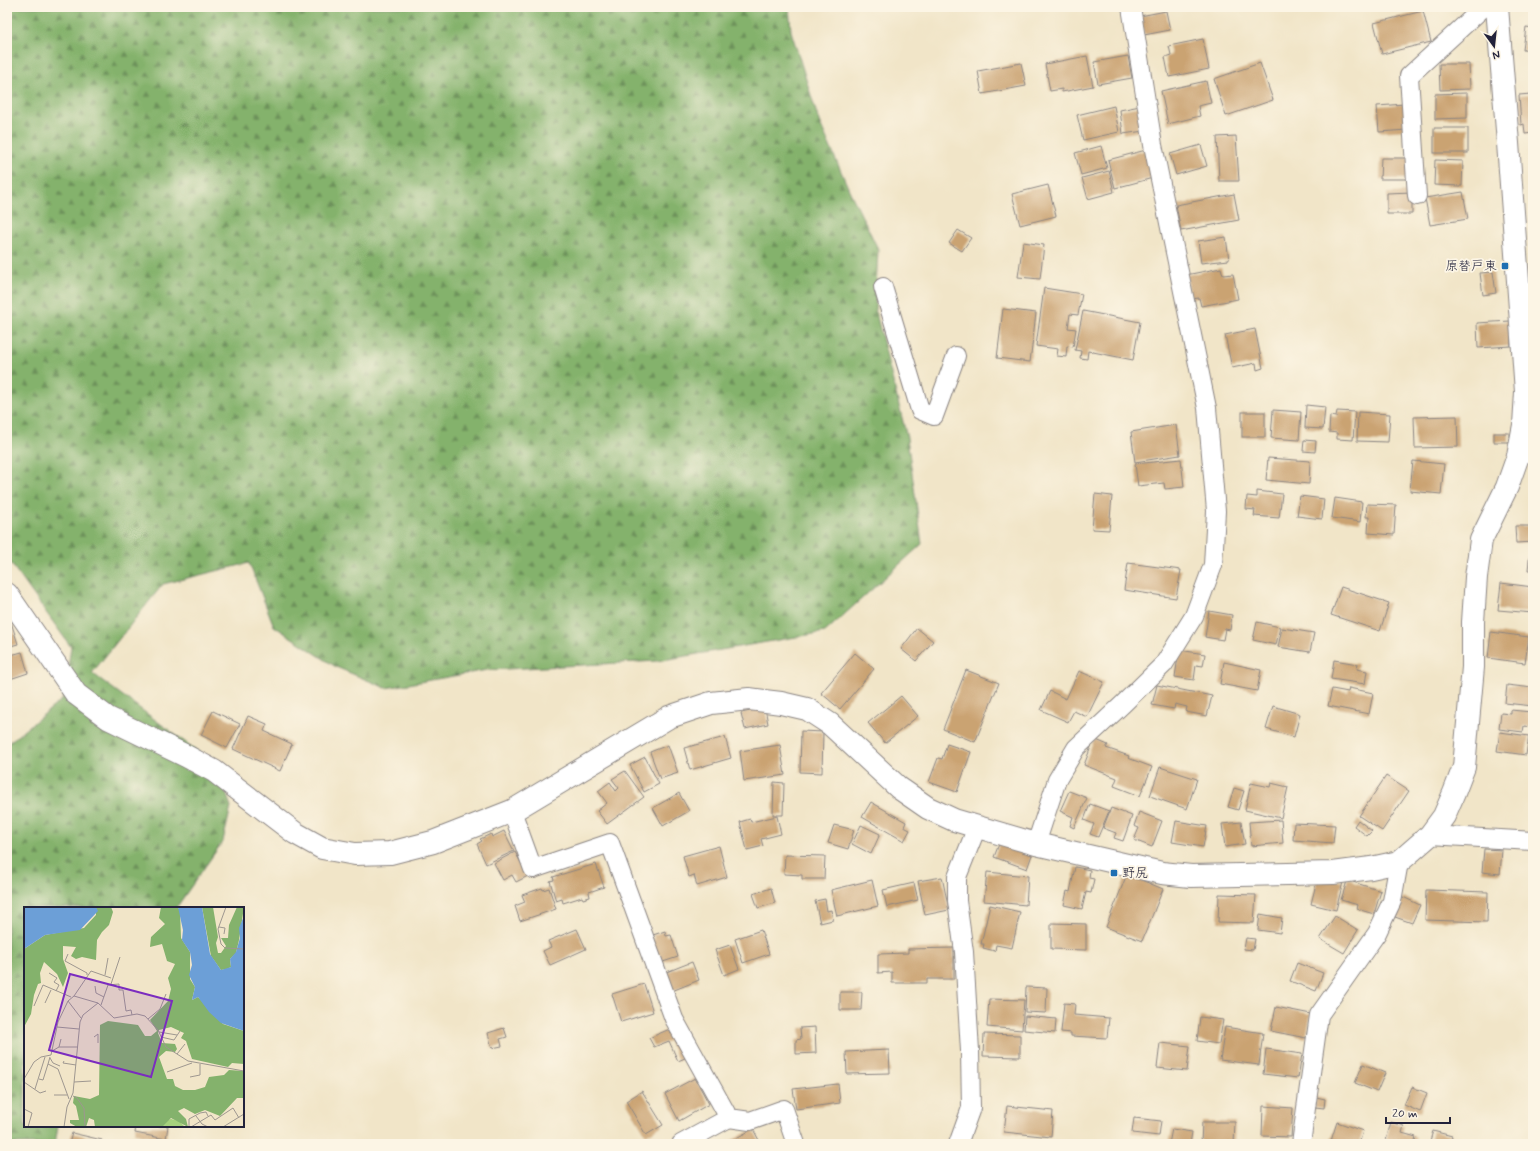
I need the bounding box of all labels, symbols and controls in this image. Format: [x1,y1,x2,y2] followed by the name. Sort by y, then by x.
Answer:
[1474,26,1514,66] north arrow
[1491,47,1502,62] text: N
[1445,258,1497,275] place label: 原替戸東
[1500,261,1510,271] marker: 原替戸東
[1122,865,1148,882] place label: 野尻
[1109,868,1119,878] marker: 野尻
[24,907,244,1127] inset map
[1386,1099,1450,1125] scale bar
[1392,1106,1418,1122] text: 20 m

